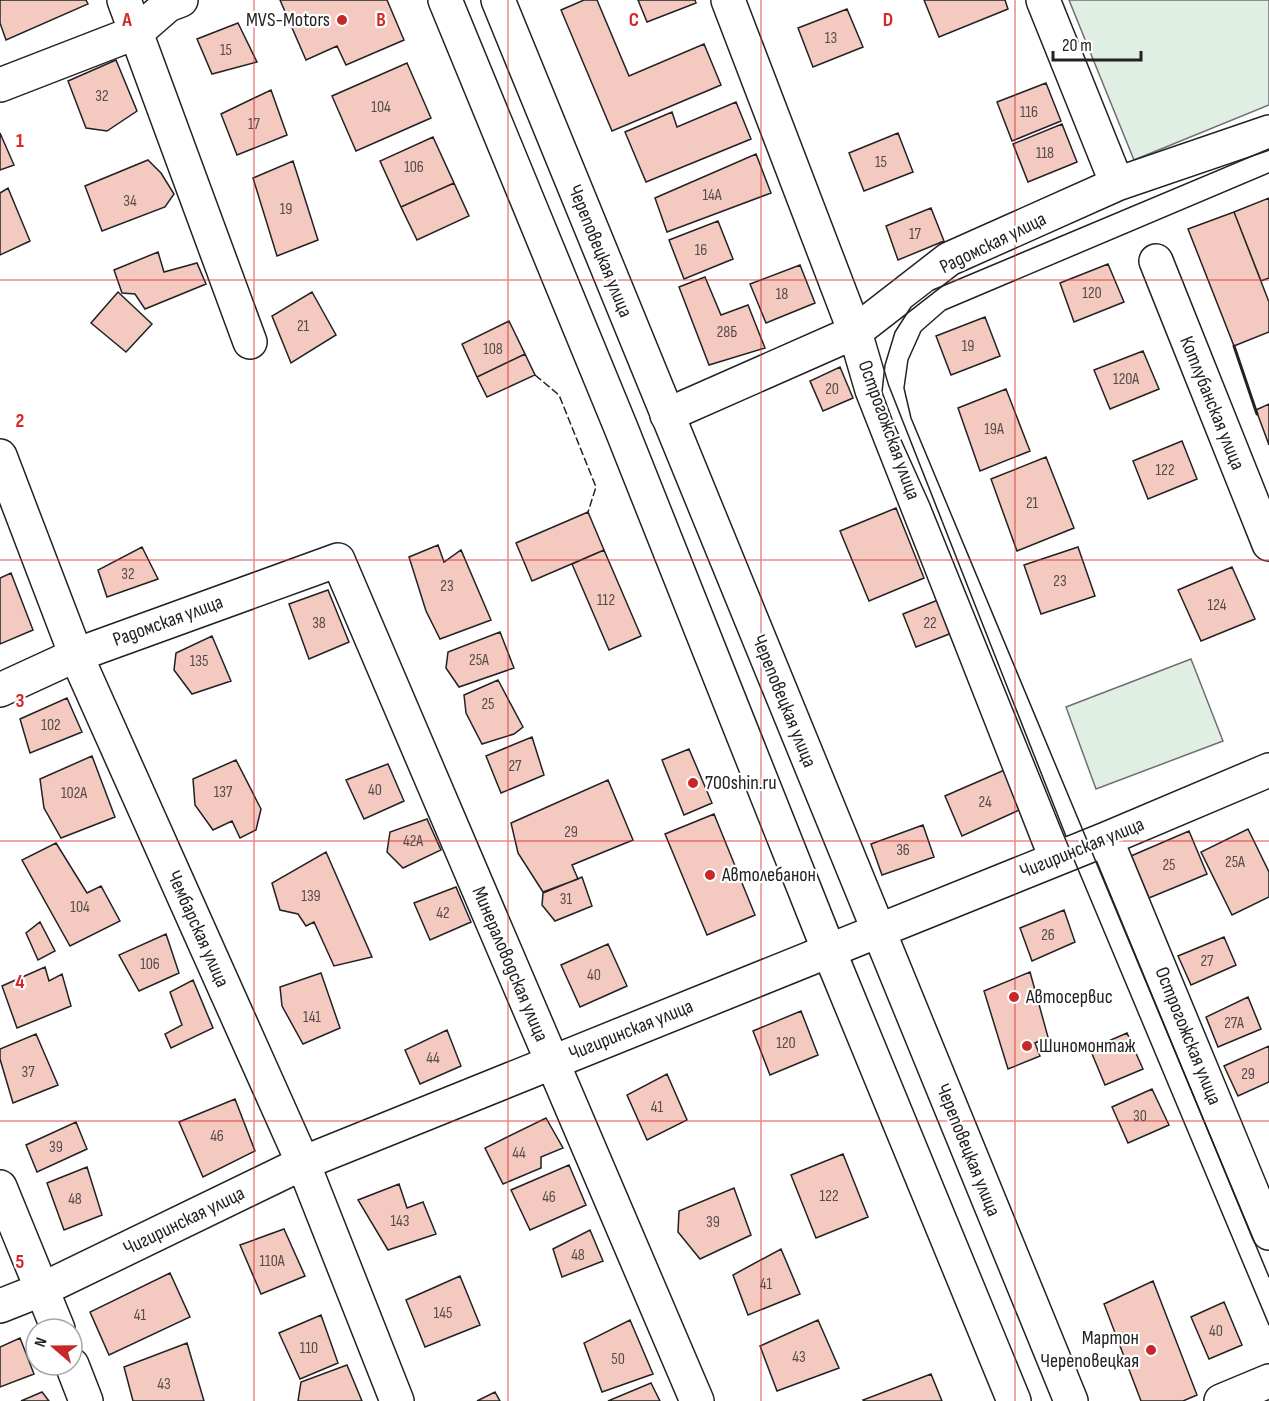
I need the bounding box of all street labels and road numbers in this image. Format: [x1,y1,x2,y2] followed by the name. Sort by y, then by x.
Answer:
[562,181,638,321] street label: Череповецкая улица
[936,207,1050,279] street label: Радомская улица
[1174,333,1250,473] street label: Котлубанская улица
[853,357,925,503] street label: Острогожская улица
[110,590,226,652] street label: Радомская улица
[746,631,822,771] street label: Череповецкая улица
[1016,812,1148,884] street label: Чигиринская улица
[162,867,234,991] street label: Чембарская улица
[467,883,553,1045] street label: Минераловодская улица
[1149,964,1227,1108] street label: Острогожская улица
[565,994,697,1066] street label: Чигиринская улица
[930,1080,1006,1220] street label: Череповецкая улица
[119,1181,249,1261] street label: Чигиринская улица

